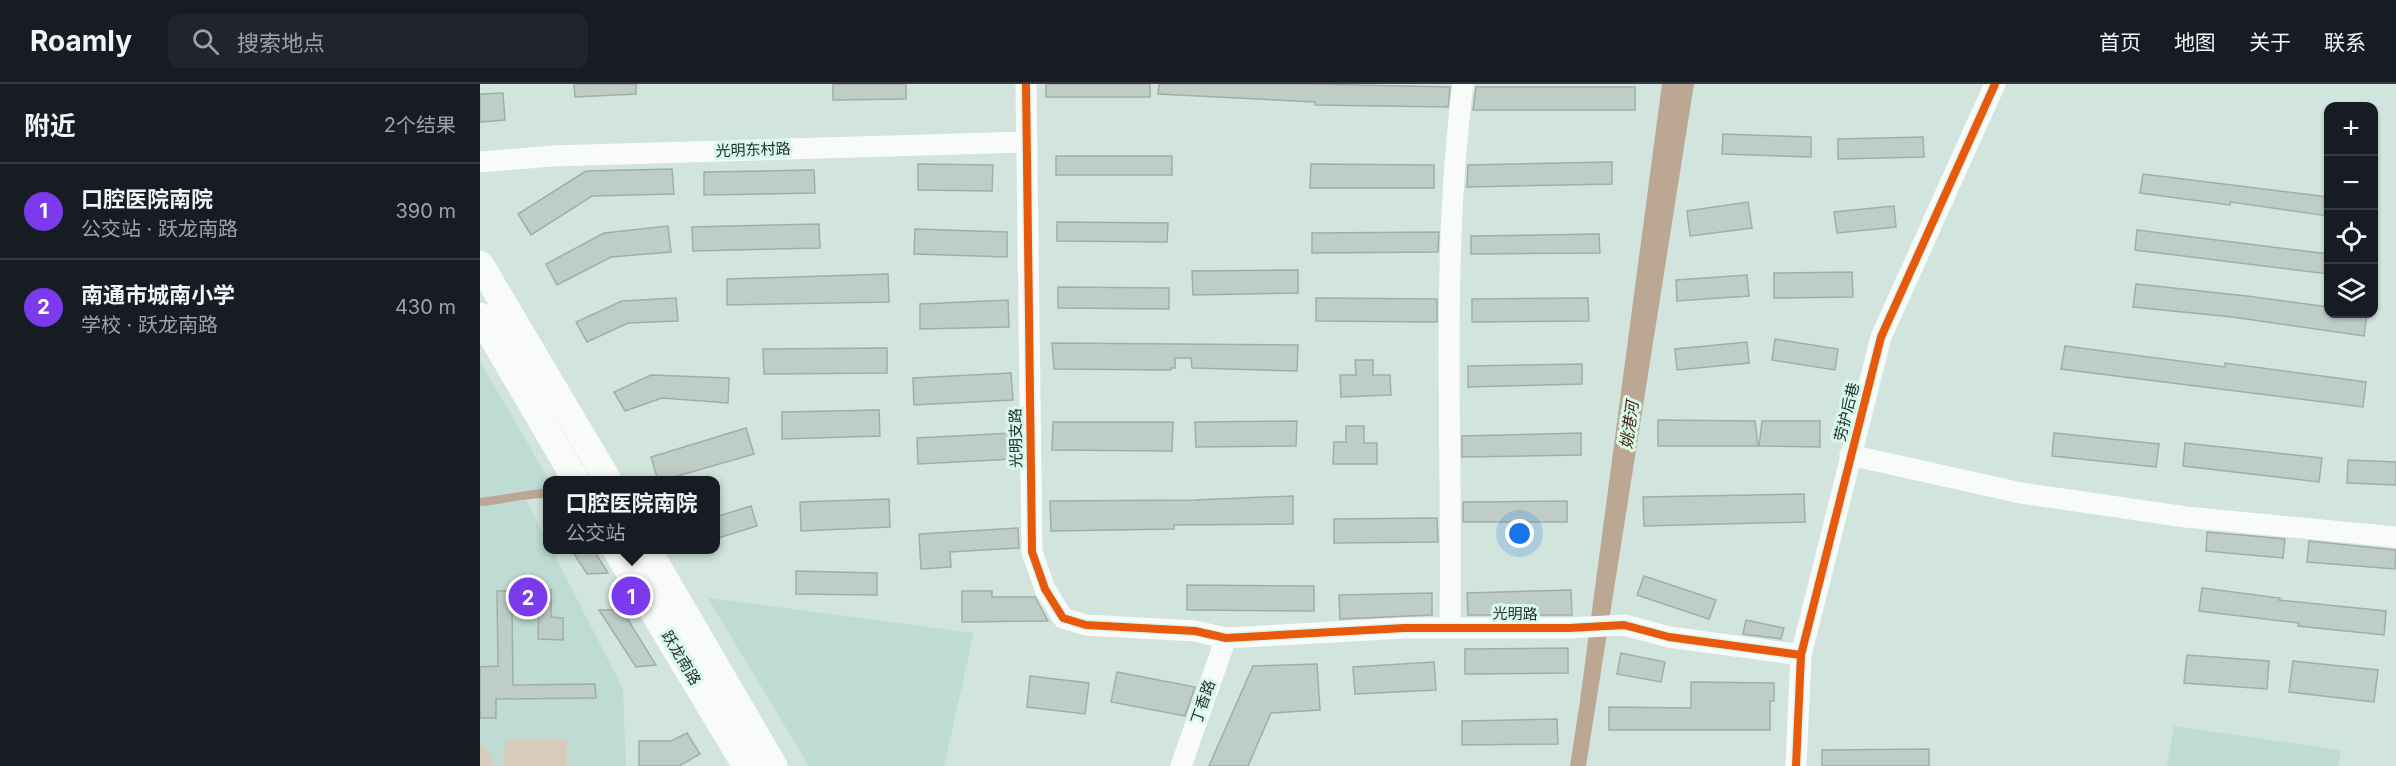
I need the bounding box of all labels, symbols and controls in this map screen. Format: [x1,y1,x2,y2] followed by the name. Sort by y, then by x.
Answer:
[168,14,588,68] search box
[30,24,132,58] text: Roamly
[189,25,222,58] icon: search
[237,30,325,56] text: 搜索地点
[2099,30,2141,55] text: 首页
[2174,30,2216,55] text: 地图
[2249,30,2291,55] text: 关于
[2324,30,2366,55] text: 联系
[2324,102,2378,318] map controls
[2324,102,2378,156] button: +
[24,110,76,141] text: 附近
[384,113,456,137] text: 2个结果
[715,139,791,160] street label: 光明东村路
[2324,156,2378,210] button: −
[81,186,213,212] text: 口腔医院南院
[39,199,48,223] text: 1
[395,199,456,223] text: 390 m
[2324,210,2378,264] button: locate
[81,217,238,241] text: 公交站 · 跃龙南路
[2324,264,2378,318] button: layers
[81,282,235,308] text: 南通市城南小学
[37,295,50,319] text: 2
[395,295,456,319] text: 430 m
[81,313,218,337] text: 学校 · 跃龙南路
[1830,380,1863,443] street label: 劳护后巷
[1616,397,1643,450] water label: 姚港河
[1005,408,1026,468] street label: 光明支路
[543,476,720,554] popup
[565,490,698,516] text: 口腔医院南院
[1505,519,1534,548] your location
[565,521,625,545] text: 公交站
[508,574,548,620] pin: 2
[612,574,650,618] pin: 1
[1492,604,1538,623] street label: 光明路
[658,627,705,688] street label: 跃龙南路
[1186,677,1219,726] street label: 丁香路

